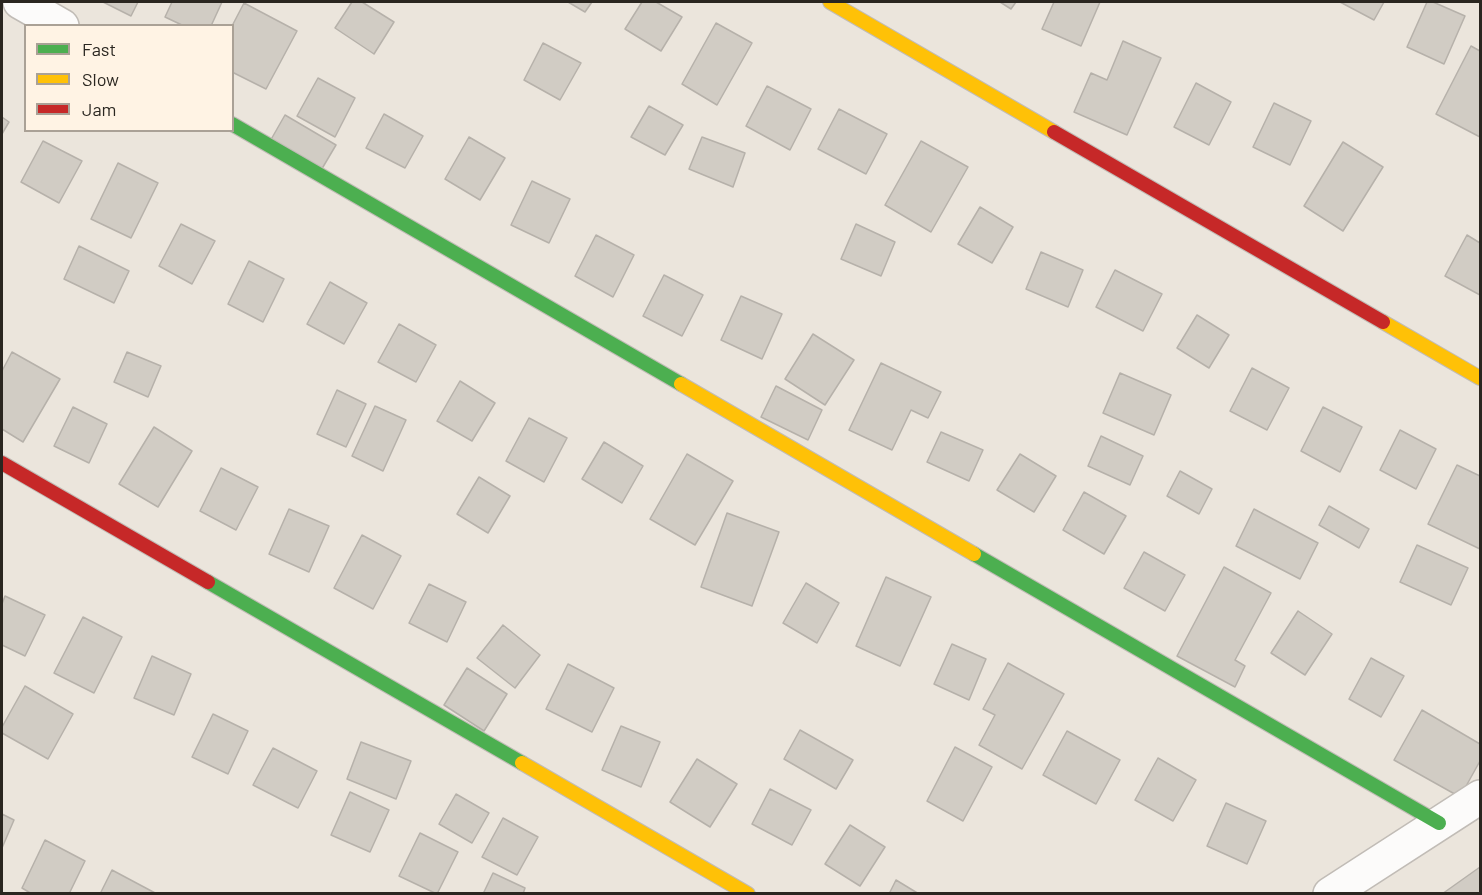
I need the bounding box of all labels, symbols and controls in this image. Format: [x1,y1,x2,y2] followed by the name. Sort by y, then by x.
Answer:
[24,24,234,132] legend
[82,38,116,60] text: Fast
[82,68,119,90] text: Slow
[82,98,116,120] text: Jam

